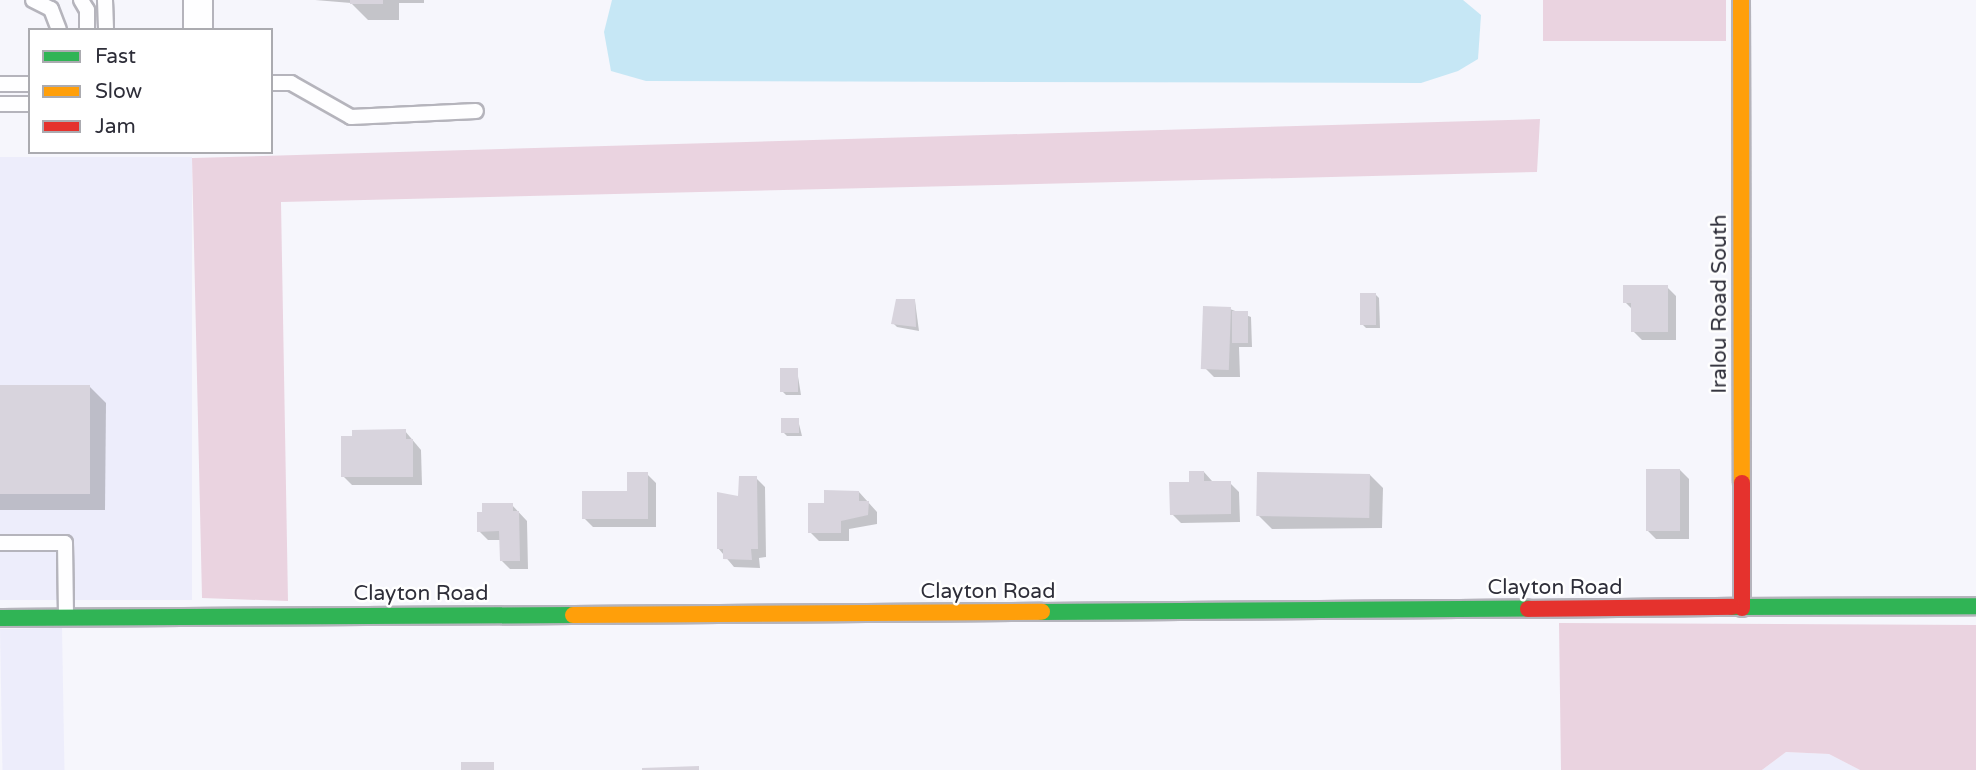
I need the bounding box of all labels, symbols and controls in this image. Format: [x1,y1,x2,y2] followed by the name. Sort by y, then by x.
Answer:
[28,28,273,154] legend
[95,44,136,69] text: Fast
[95,79,142,104] text: Slow
[95,114,136,139] text: Jam
[1707,214,1733,394] street label: Iralou Road South
[1488,575,1622,601] street label: Clayton Road
[921,579,1055,605] street label: Clayton Road
[354,581,488,607] street label: Clayton Road

